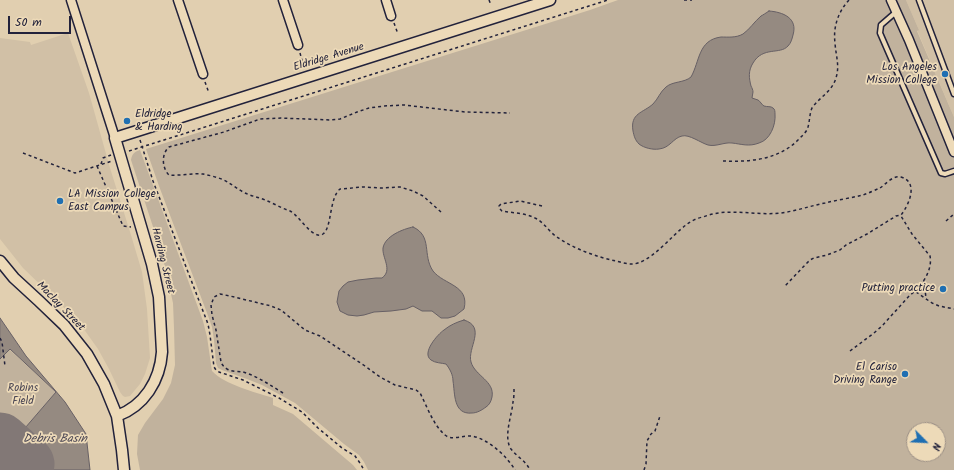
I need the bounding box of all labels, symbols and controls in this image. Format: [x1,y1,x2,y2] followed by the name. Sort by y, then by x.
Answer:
[10,8,73,34] scale bar
[15,13,42,32] text: 50 m
[292,41,366,75] street label: Eldridge Avenue
[866,61,937,87] place label: Los Angeles Mission College
[940,69,950,79] marker: Los Angeles Mission College
[135,108,183,134] place label: Eldridge & Harding
[122,116,132,126] marker: Eldridge & Harding
[68,188,156,214] place label: LA Mission College East Campus
[55,196,65,206] marker: LA Mission College East Campus
[147,227,177,295] street label: Harding Street
[33,279,87,335] street label: Maclay Street
[861,282,935,296] place label: Putting practice
[938,284,948,294] marker: Putting practice
[833,361,897,387] place label: El Cariso Driving Range
[900,369,910,379] marker: El Cariso Driving Range
[8,382,38,408] park label: Robins Field
[906,422,946,462] north arrow
[23,433,87,447] water label: Debris Basin
[926,440,946,453] text: N

